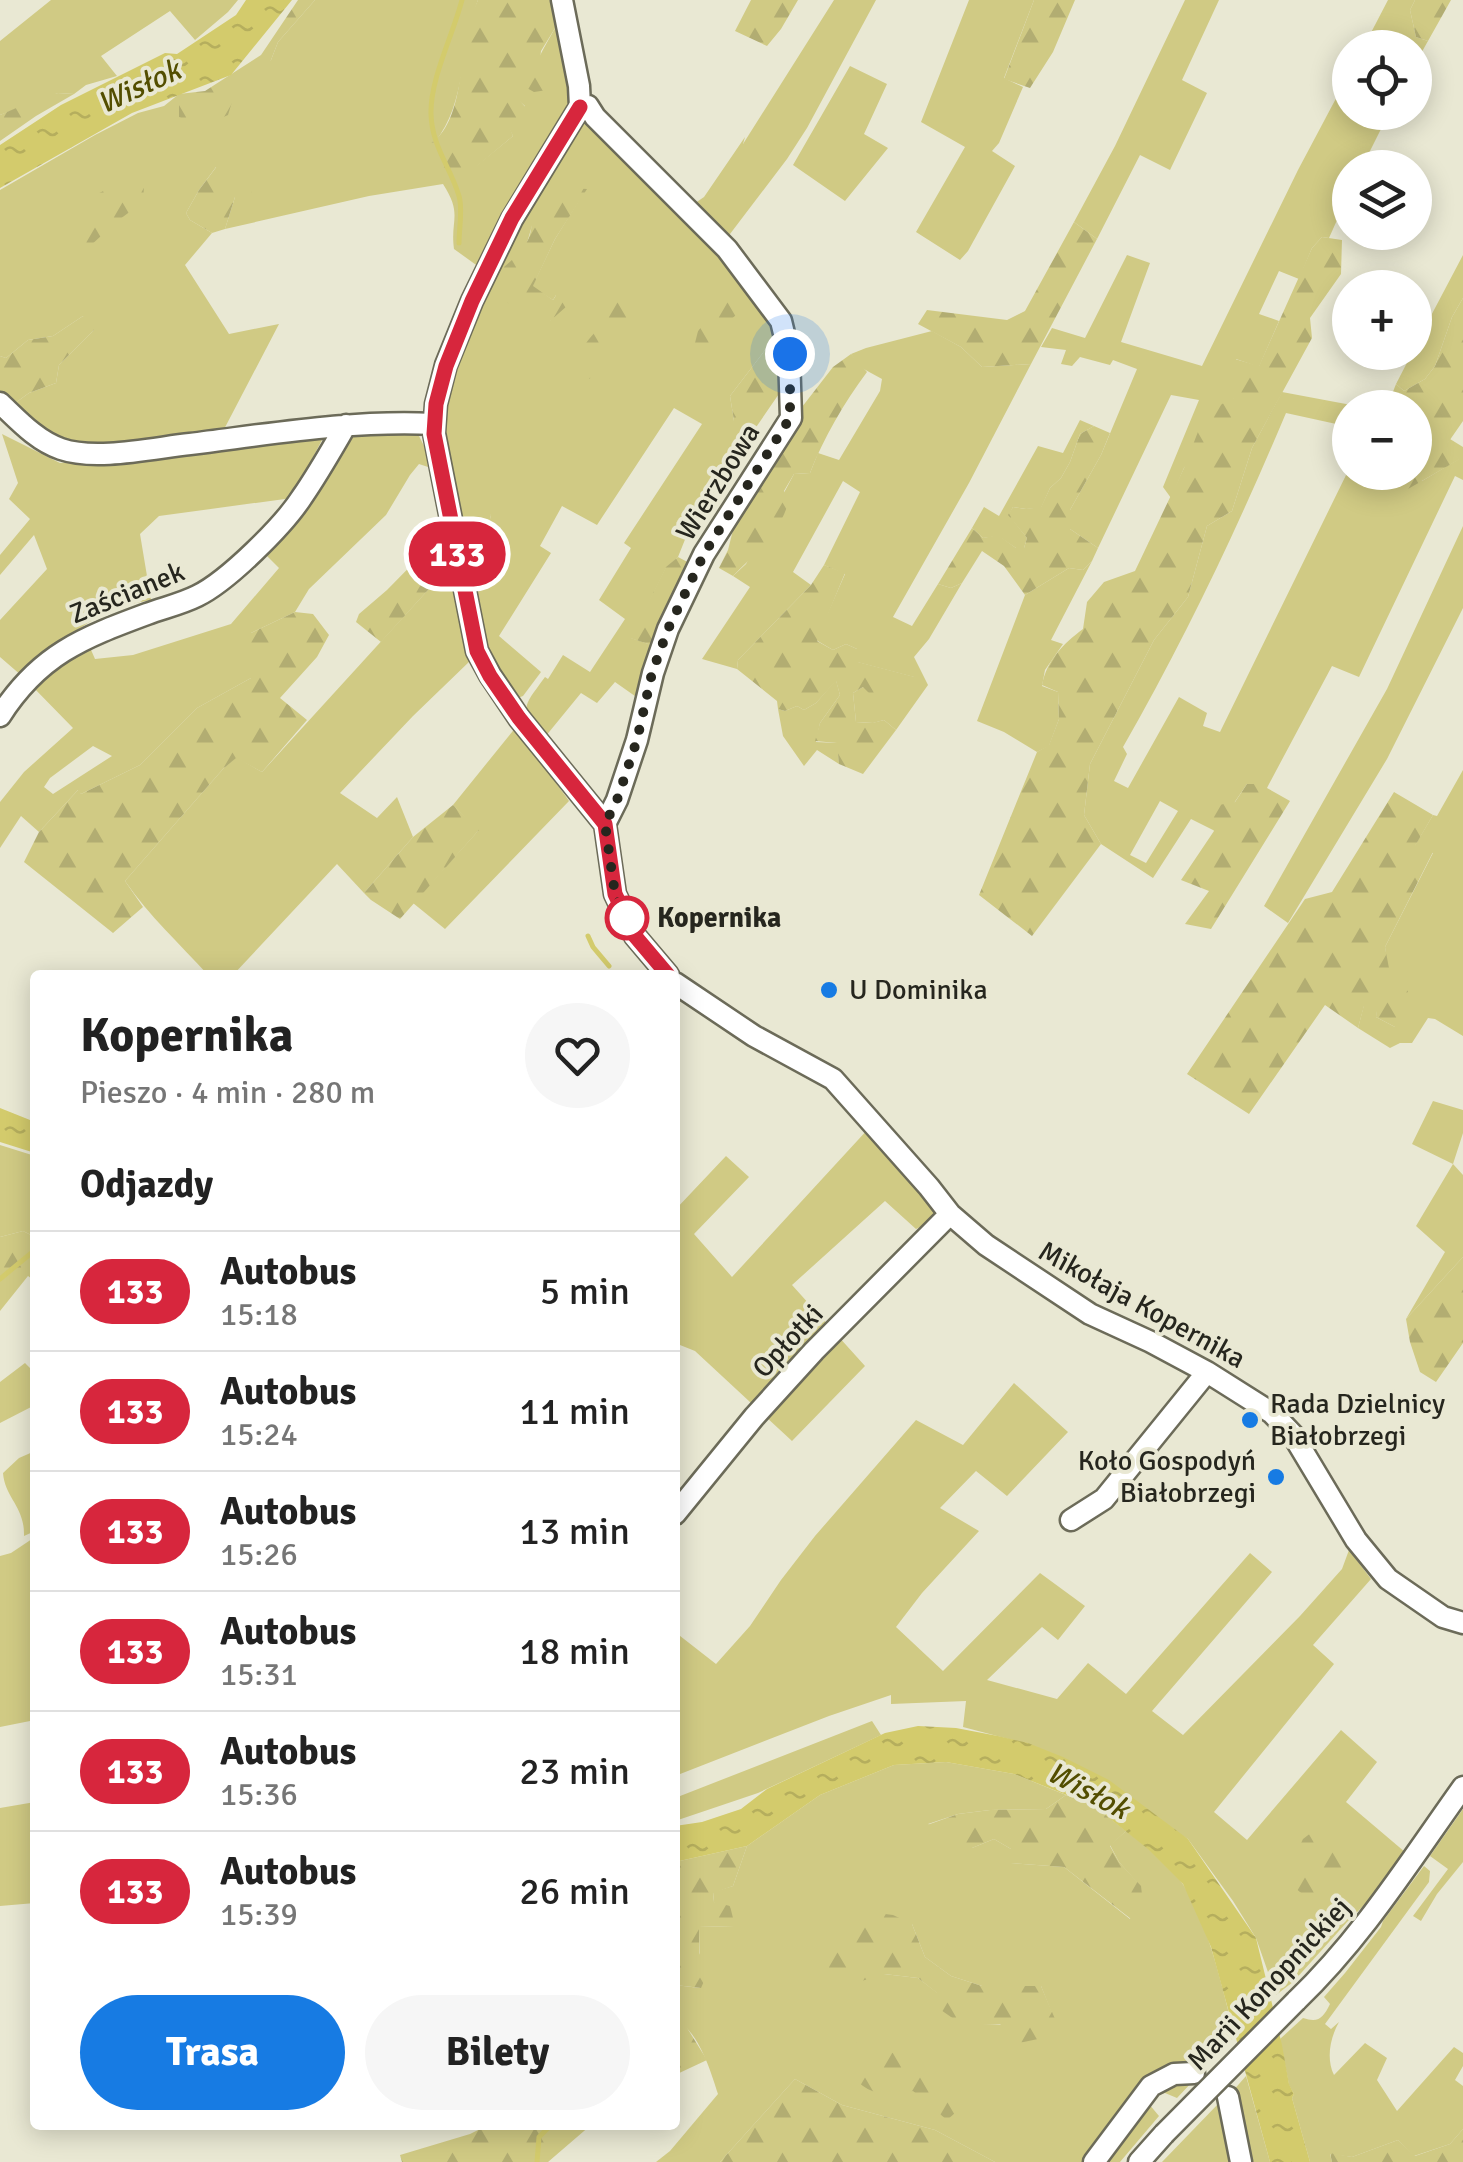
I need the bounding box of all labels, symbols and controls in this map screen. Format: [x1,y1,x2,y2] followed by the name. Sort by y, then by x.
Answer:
[1332,30,1432,490] map controls
[1332,30,1432,130] button: locate
[92,51,189,122] water label: Wisłok
[1332,150,1432,250] button: layers
[1332,270,1432,370] button: +
[765,329,815,379] your location
[1332,390,1432,490] button: −
[669,417,767,547] street label: Wierzbowa
[400,522,514,586] line badge: 133
[429,533,485,576] text: 133
[65,555,189,631] street label: Zaścianek
[606,897,648,939] marker: Kopernika
[657,901,781,935] place label: Kopernika
[849,973,988,1007] place label: U Dominika
[818,979,840,1001] marker: U Dominika
[525,1003,630,1108] button: heart
[80,1006,293,1065] text: Kopernika
[80,1073,375,1112] text: Pieszo · 4 min · 280 m
[80,1161,213,1208] text: Odjazdy
[1033,1234,1251,1376] street label: Mikołaja Kopernika
[220,1248,356,1295] text: Autobus
[540,1268,630,1315] text: 5 min
[107,1270,163,1313] text: 133
[220,1295,298,1334] text: 15:18
[745,1297,831,1385] street label: Opłotki
[220,1368,356,1415] text: Autobus
[1270,1387,1445,1453] place label: Rada Dzielnicy Białobrzegi
[519,1388,630,1435] text: 11 min
[107,1390,163,1433] text: 133
[1239,1409,1261,1431] marker: Rada Dzielnicy Białobrzegi
[220,1415,298,1454] text: 15:24
[1078,1444,1256,1510] place label: Koło Gospodyń Białobrzegi
[1265,1466,1287,1488] marker: Koło Gospodyń Białobrzegi
[220,1488,356,1535] text: Autobus
[519,1508,630,1555] text: 13 min
[107,1510,163,1553] text: 133
[220,1535,298,1574] text: 15:26
[220,1608,356,1655] text: Autobus
[519,1628,630,1675] text: 18 min
[107,1630,163,1673] text: 133
[220,1655,298,1694] text: 15:31
[220,1728,356,1775] text: Autobus
[519,1748,630,1795] text: 23 min
[107,1750,163,1793] text: 133
[1041,1754,1138,1829] water label: Wisłok
[220,1775,298,1814] text: 15:36
[220,1848,356,1895] text: Autobus
[519,1868,630,1915] text: 26 min
[107,1870,163,1913] text: 133
[1180,1891,1358,2077] street label: Marii Konopnickiej
[220,1895,298,1934] text: 15:39
[80,1995,345,2110] button: Trasa
[365,1995,630,2110] button: Bilety

